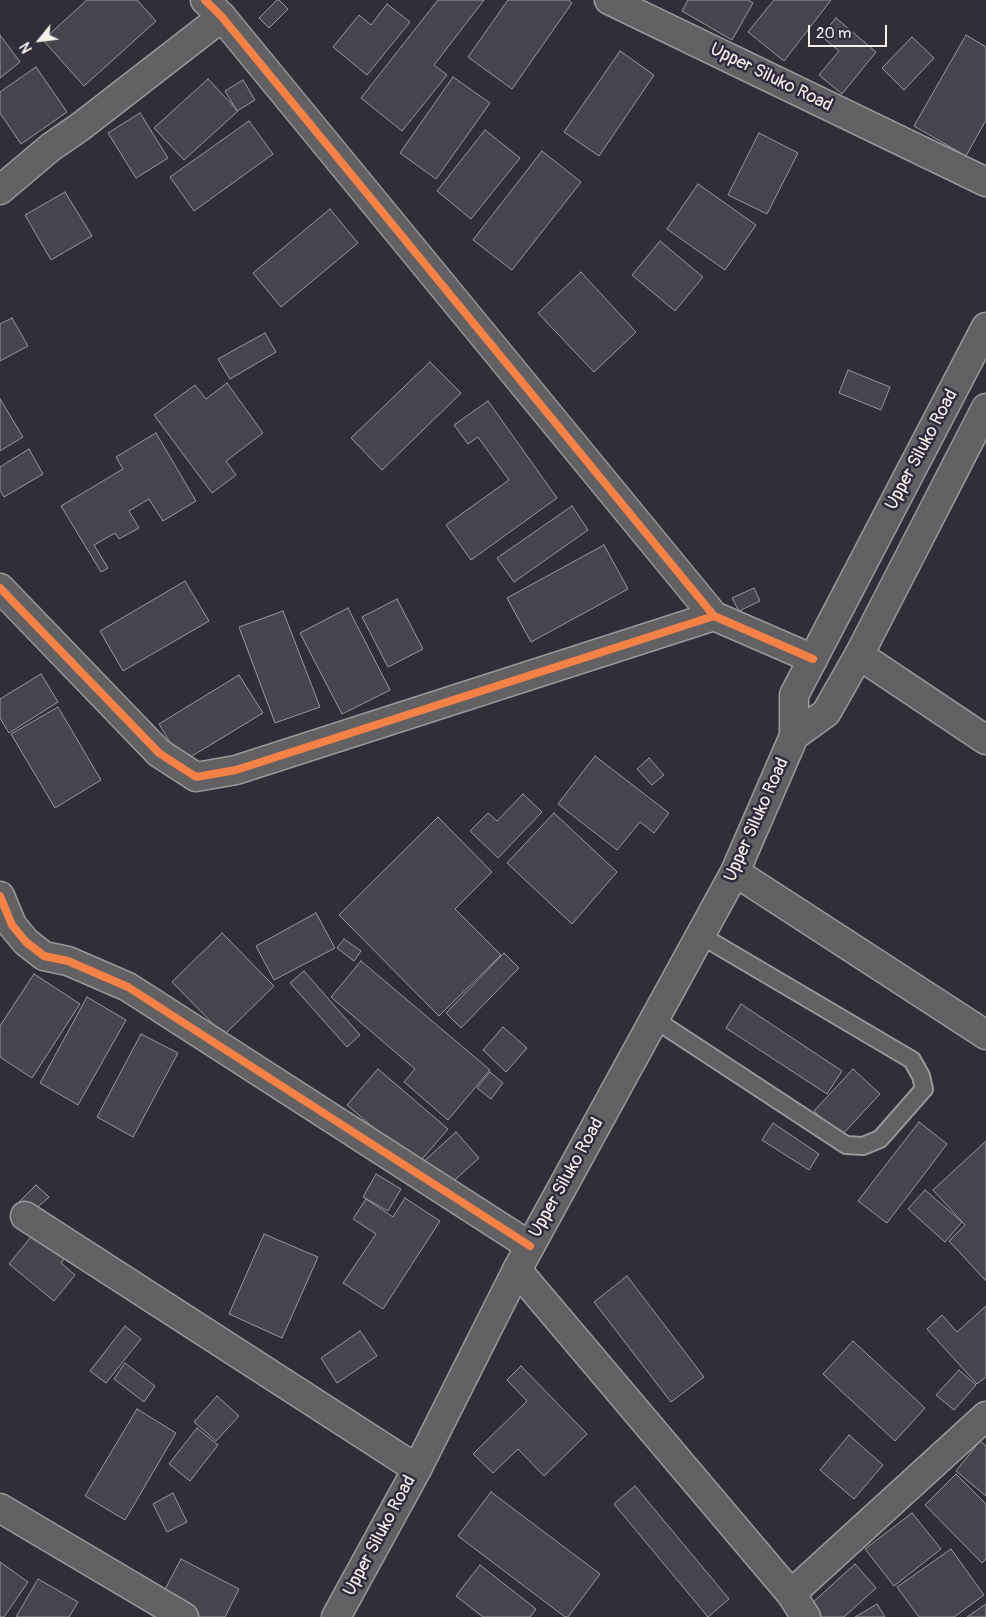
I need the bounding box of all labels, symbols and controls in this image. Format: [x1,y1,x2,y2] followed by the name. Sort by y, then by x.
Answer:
[15,15,65,65] north arrow
[811,15,890,47] scale bar
[816,24,851,43] text: 20 m
[17,39,36,56] text: N
[706,39,836,117] street label: Upper Siluko Road
[881,386,963,514] street label: Upper Siluko Road
[720,755,794,885] street label: Upper Siluko Road
[525,1114,609,1242] street label: Upper Siluko Road
[339,1472,421,1600] street label: Upper Siluko Road

